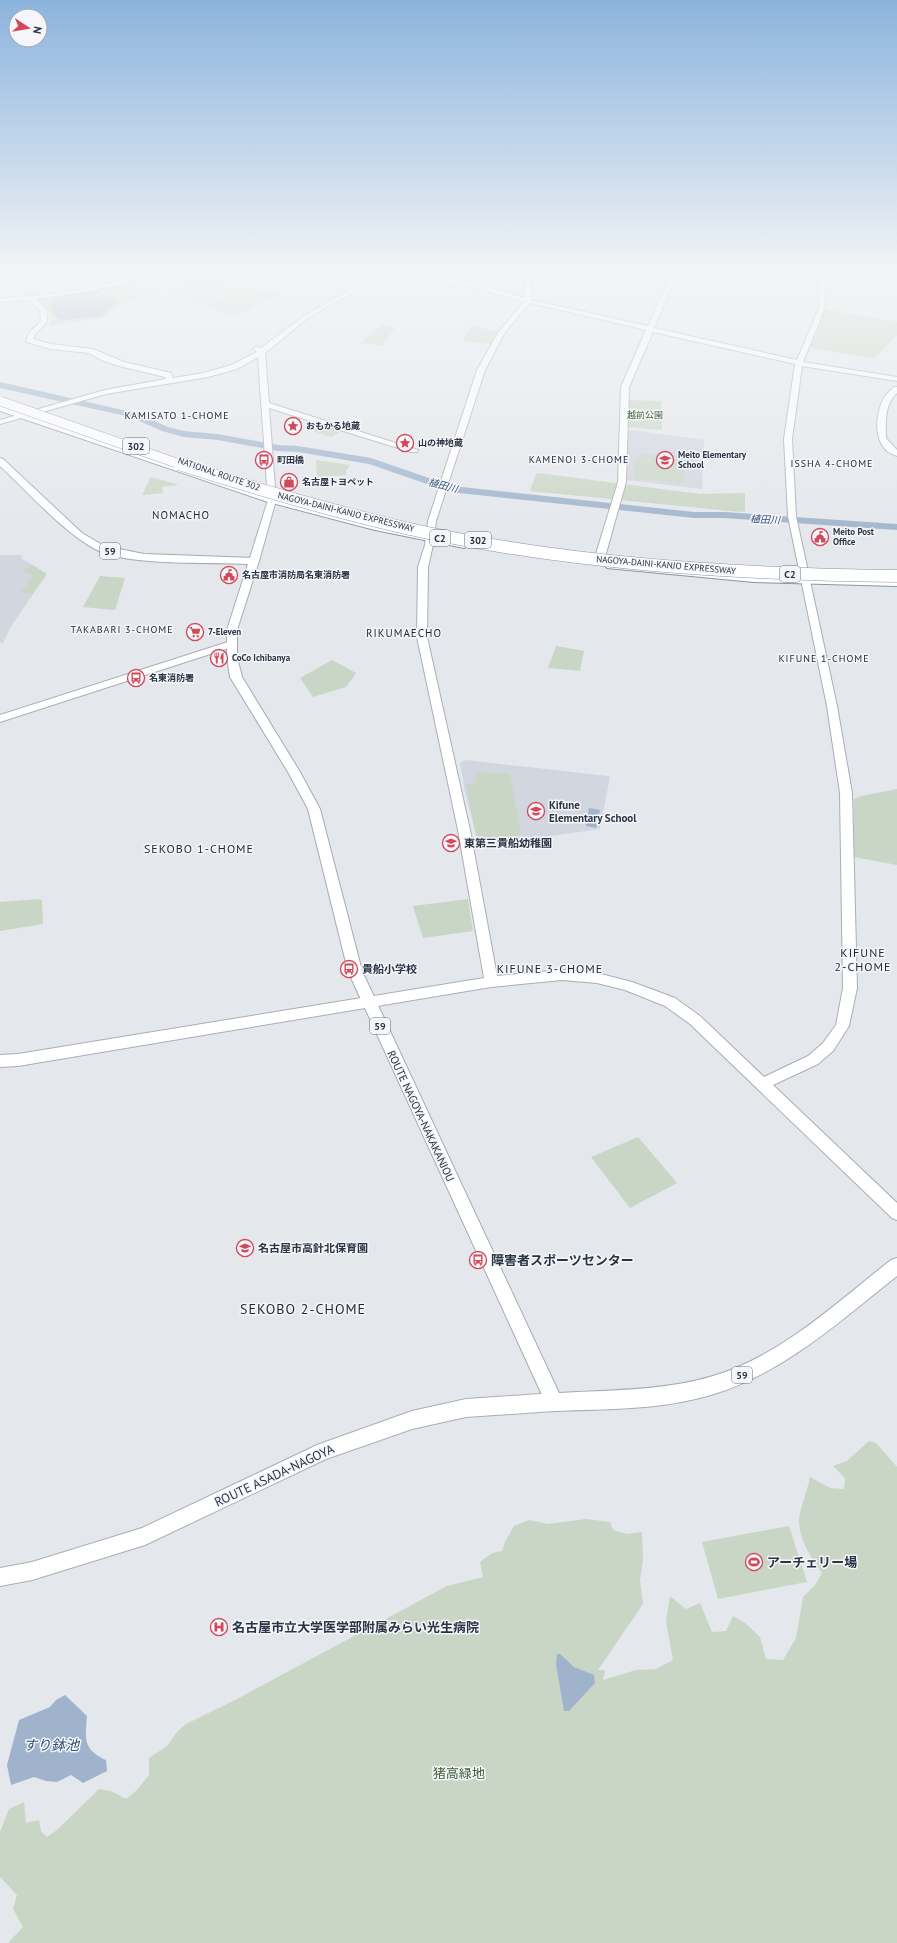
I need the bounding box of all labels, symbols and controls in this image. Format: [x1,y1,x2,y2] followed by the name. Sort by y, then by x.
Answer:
[8,8,48,48] north arrow
[30,25,45,35] text: N
[124,409,230,422] district label: KAMISATO 1-CHOME
[627,409,663,420] park label: 越前公園
[283,416,303,436] place icon: おもかる地蔵
[306,420,360,431] place label: おもかる地蔵
[395,433,415,453] place icon: 山の神地蔵
[418,437,463,448] place label: 山の神地蔵
[123,438,149,454] road number: 302
[678,449,747,470] place label: Meito Elementary School
[254,450,274,470] bus stop icon: 町田橋
[655,450,675,470] school or university icon: Meito Elementary School
[529,453,629,466] district label: KAMENOI 3-CHOME
[177,454,262,493] street label: NATIONAL ROUTE 302
[277,454,304,465] place label: 町田橋
[791,457,873,470] district label: ISSHA 4-CHOME
[279,472,299,492] shop icon: 名古屋トヨペット
[427,475,460,496] water label: 植田川
[302,476,374,487] place label: 名古屋トヨペット
[277,489,415,534] street label: NAGOYA-DAINI-KANJO EXPRESSWAY
[152,508,210,522] district label: NOMACHO
[750,512,781,527] water label: 植田川
[833,526,875,547] place label: Meito Post Office
[810,527,830,547] public building icon: Meito Post Office
[430,530,450,546] road number: C2
[465,532,491,548] road number: 302
[100,543,120,559] road number: 59
[596,553,736,576] street label: NAGOYA-DAINI-KANJO EXPRESSWAY
[219,565,239,585] public building icon: 名古屋市消防局名東消防署
[780,566,800,582] road number: C2
[242,569,350,580] place label: 名古屋市消防局名東消防署
[185,622,205,642] supermarket icon: 7-Eleven
[70,623,174,636] district label: TAKABARI 3-CHOME
[208,626,241,637] place label: 7-Eleven
[366,626,442,640] district label: RIKUMAECHO
[209,648,229,668] restaurant icon: CoCo Ichibanya
[232,652,291,663] place label: CoCo Ichibanya
[778,652,870,665] district label: KIFUNE 1-CHOME
[126,668,146,688] bus stop icon: 名東消防署
[149,672,194,683] place label: 名東消防署
[549,798,637,825] place label: Kifune Elementary School
[526,801,546,821] school or university icon: Kifune Elementary School
[441,833,461,853] school or university icon: 東第三貴船幼稚園
[464,836,552,850] place label: 東第三貴船幼稚園
[144,841,254,856] district label: SEKOBO 1-CHOME
[835,945,891,974] district label: KIFUNE 2-CHOME
[339,959,359,979] bus stop icon: 貴船小学校
[497,961,603,976] district label: KIFUNE 3-CHOME
[362,962,417,976] place label: 貴船小学校
[370,1018,390,1034] road number: 59
[384,1048,458,1184] street label: ROUTE NAGOYA-NAKAKANJOU
[235,1238,255,1258] school or university icon: 名古屋市高針北保育園
[258,1241,368,1255] place label: 名古屋市高針北保育園
[468,1250,488,1270] bus stop icon: 障害者スポーツセンター
[491,1252,634,1269] place label: 障害者スポーツセンター
[240,1300,366,1318] district label: SEKOBO 2-CHOME
[732,1367,752,1383] road number: 59
[212,1440,337,1511] street label: ROUTE ASADA-NAGOYA
[744,1552,764,1572] sports icon: アーチェリー場
[767,1554,857,1571] place label: アーチェリー場
[209,1617,229,1637] hospital icon: 名古屋市立大学医学部附属みらい光生病院
[232,1619,479,1636] place label: 名古屋市立大学医学部附属みらい光生病院
[23,1736,81,1754] water label: すり鉢池
[433,1765,485,1782] park label: 猪高緑地

